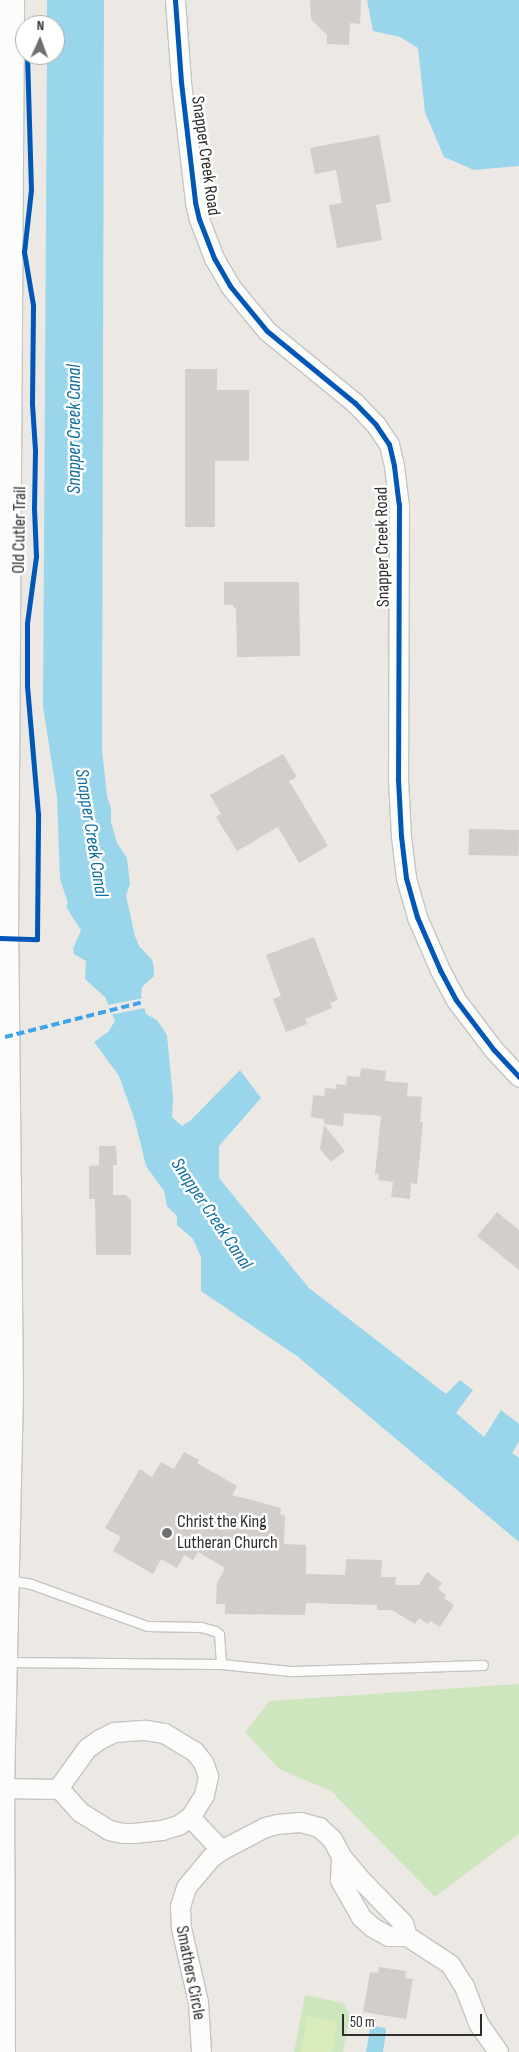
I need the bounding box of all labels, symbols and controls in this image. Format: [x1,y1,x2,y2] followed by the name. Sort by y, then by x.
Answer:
[15,15,65,65] north arrow
[36,17,45,34] text: N
[186,95,224,217] street label: Snapper Creek Road
[64,364,86,494] water label: Snapper Creek Canal
[8,486,32,574] street label: Old Cutler Trail
[371,487,395,607] street label: Snapper Creek Road
[70,767,112,899] water label: Snapper Creek Canal
[165,1154,257,1274] water label: Snapper Creek Canal
[177,1512,278,1555] place label: Christ the King Lutheran Church
[161,1527,173,1539] marker: Christ the King Lutheran Church
[170,1924,210,2022] street label: Smathers Circle
[344,2004,484,2036] scale bar
[350,2013,375,2032] text: 50 m

